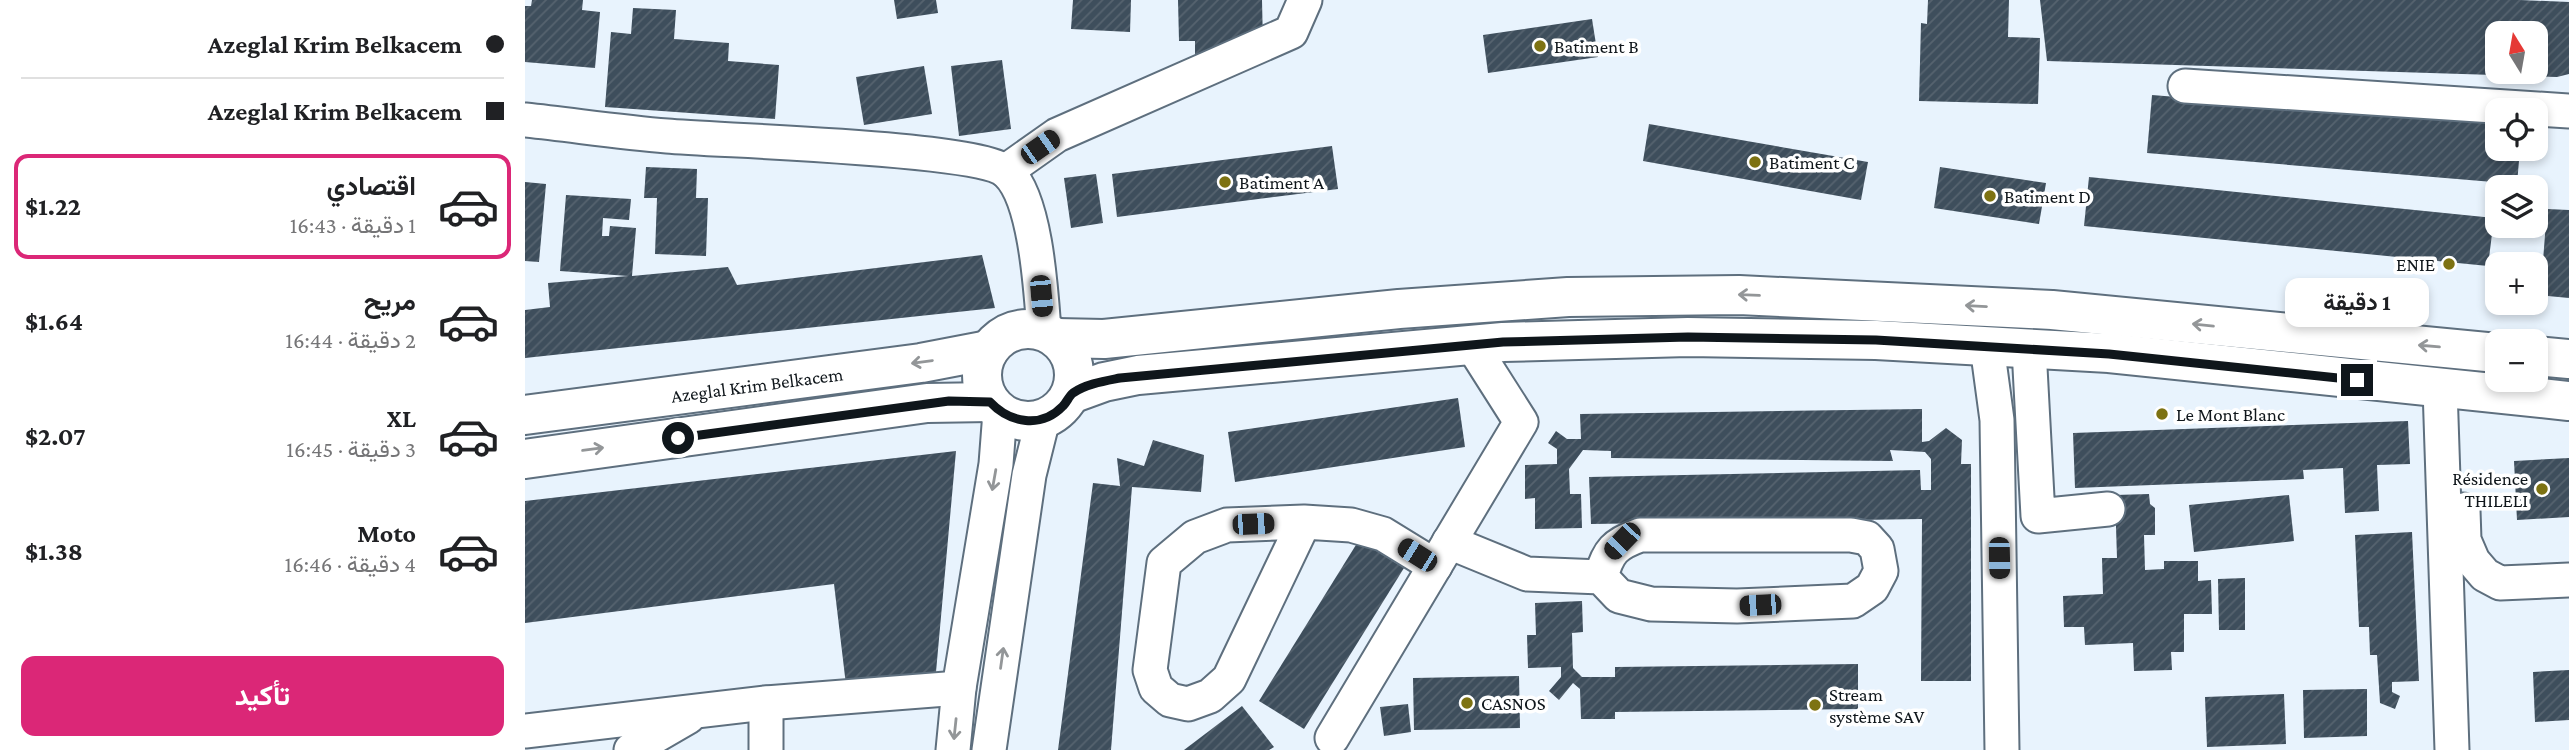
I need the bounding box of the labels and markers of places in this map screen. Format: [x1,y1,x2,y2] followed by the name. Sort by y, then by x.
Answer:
[1554,36,1639,57] place label: Batiment B
[1532,38,1548,54] marker: Batiment B
[1769,152,1854,173] place label: Batiment C
[1747,154,1763,170] marker: Batiment C
[1239,172,1324,193] place label: Batiment A
[1217,174,1233,190] marker: Batiment A
[2004,186,2091,207] place label: Batiment D
[1982,188,1998,204] marker: Batiment D
[2396,254,2435,275] place label: ENIE
[2441,256,2457,272] marker: ENIE
[2176,404,2285,425] place label: Le Mont Blanc
[2154,406,2170,422] marker: Le Mont Blanc
[2452,468,2528,511] place label: Résidence THILELI
[2534,481,2550,497] marker: Résidence THILELI
[1829,684,1924,727] place label: Stream système SAV
[1481,693,1546,714] place label: CASNOS
[1459,695,1475,711] marker: CASNOS
[1807,697,1823,713] marker: Stream système SAV

